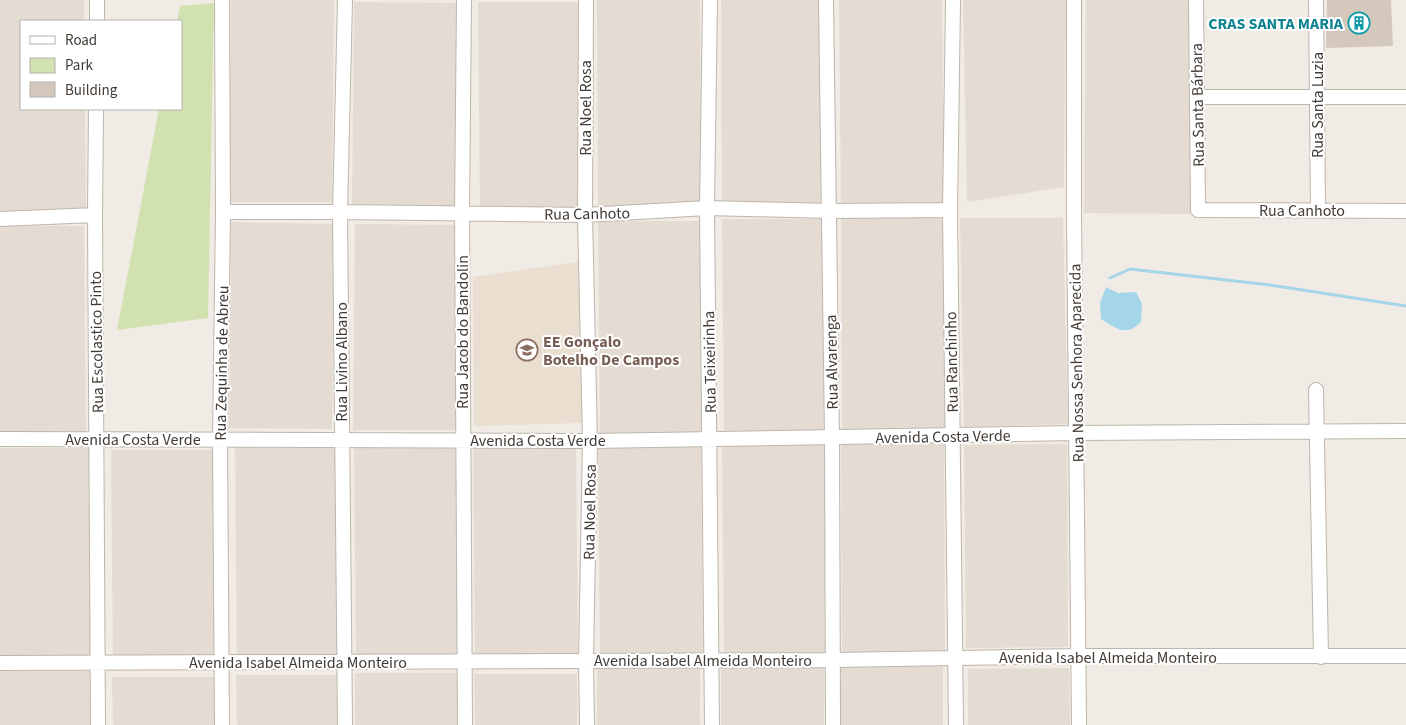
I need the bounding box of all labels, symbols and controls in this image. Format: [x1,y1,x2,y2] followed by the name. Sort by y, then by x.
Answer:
[1347,11,1371,35] building icon: CRAS SANTA MARIA
[1208,13,1344,35] place label: CRAS SANTA MARIA
[20,20,182,110] legend
[65,30,97,51] text: Road
[1186,43,1210,167] street label: Rua Santa Bárbara
[1307,52,1329,158] street label: Rua Santa Luzia
[65,55,94,76] text: Park
[575,60,597,156] street label: Rua Noel Rosa
[65,80,118,101] text: Building
[1259,200,1345,222] street label: Rua Canhoto
[544,202,630,226] street label: Rua Canhoto
[452,255,474,409] street label: Rua Jacob do Bandolin
[1064,263,1090,463] street label: Rua Nossa Senhora Aparecida
[85,271,109,413] street label: Rua Escolastico Pinto
[210,285,234,441] street label: Rua Zequinha de Abreu
[331,302,353,422] street label: Rua Livino Albano
[698,311,722,413] street label: Rua Teixeirinha
[940,311,964,413] street label: Rua Ranchinho
[820,314,844,410] street label: Rua Alvarenga
[543,331,679,371] place label: EE Gonçalo Botelho De Campos
[515,338,539,362] school or university icon: EE Gonçalo Botelho De Campos
[875,425,1011,449] street label: Avenida Costa Verde
[65,429,201,451] street label: Avenida Costa Verde
[470,430,606,452] street label: Avenida Costa Verde
[578,464,602,560] street label: Rua Noel Rosa
[999,647,1217,669] street label: Avenida Isabel Almeida Monteiro
[594,650,812,672] street label: Avenida Isabel Almeida Monteiro
[189,652,407,674] street label: Avenida Isabel Almeida Monteiro

